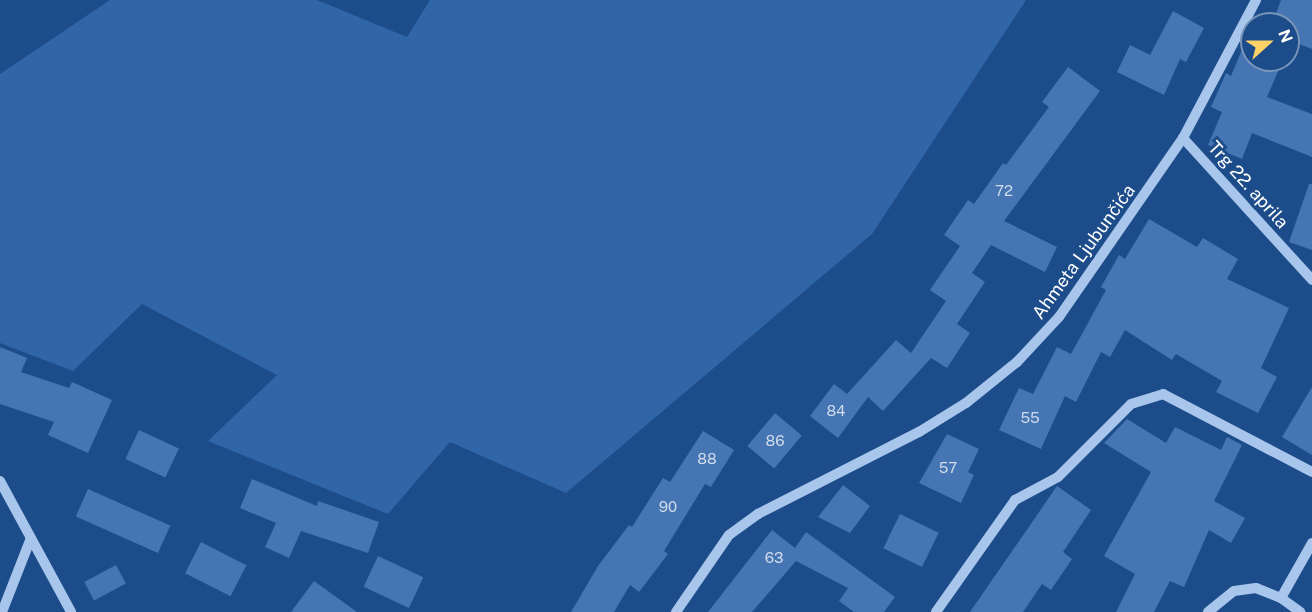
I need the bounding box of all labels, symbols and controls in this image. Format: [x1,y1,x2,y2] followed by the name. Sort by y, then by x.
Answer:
[1240,12,1300,72] north arrow
[1274,27,1297,45] text: N
[1203,137,1293,233] street label: Trg 22. aprila
[1028,181,1140,323] street label: Ahmeta Ljubunčića
[995,182,1013,200] house number: 72
[826,402,846,420] house number: 84
[1020,409,1040,427] house number: 55
[766,432,784,450] house number: 86
[697,450,717,468] house number: 88
[939,459,957,477] house number: 57
[659,498,677,516] house number: 90
[765,549,783,567] house number: 63

